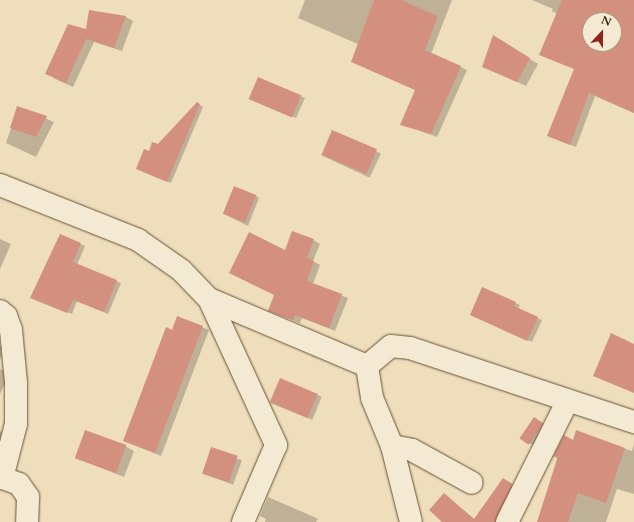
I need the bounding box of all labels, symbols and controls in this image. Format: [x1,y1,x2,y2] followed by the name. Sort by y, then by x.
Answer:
[582,12,622,52] north arrow
[599,13,614,30] text: N

